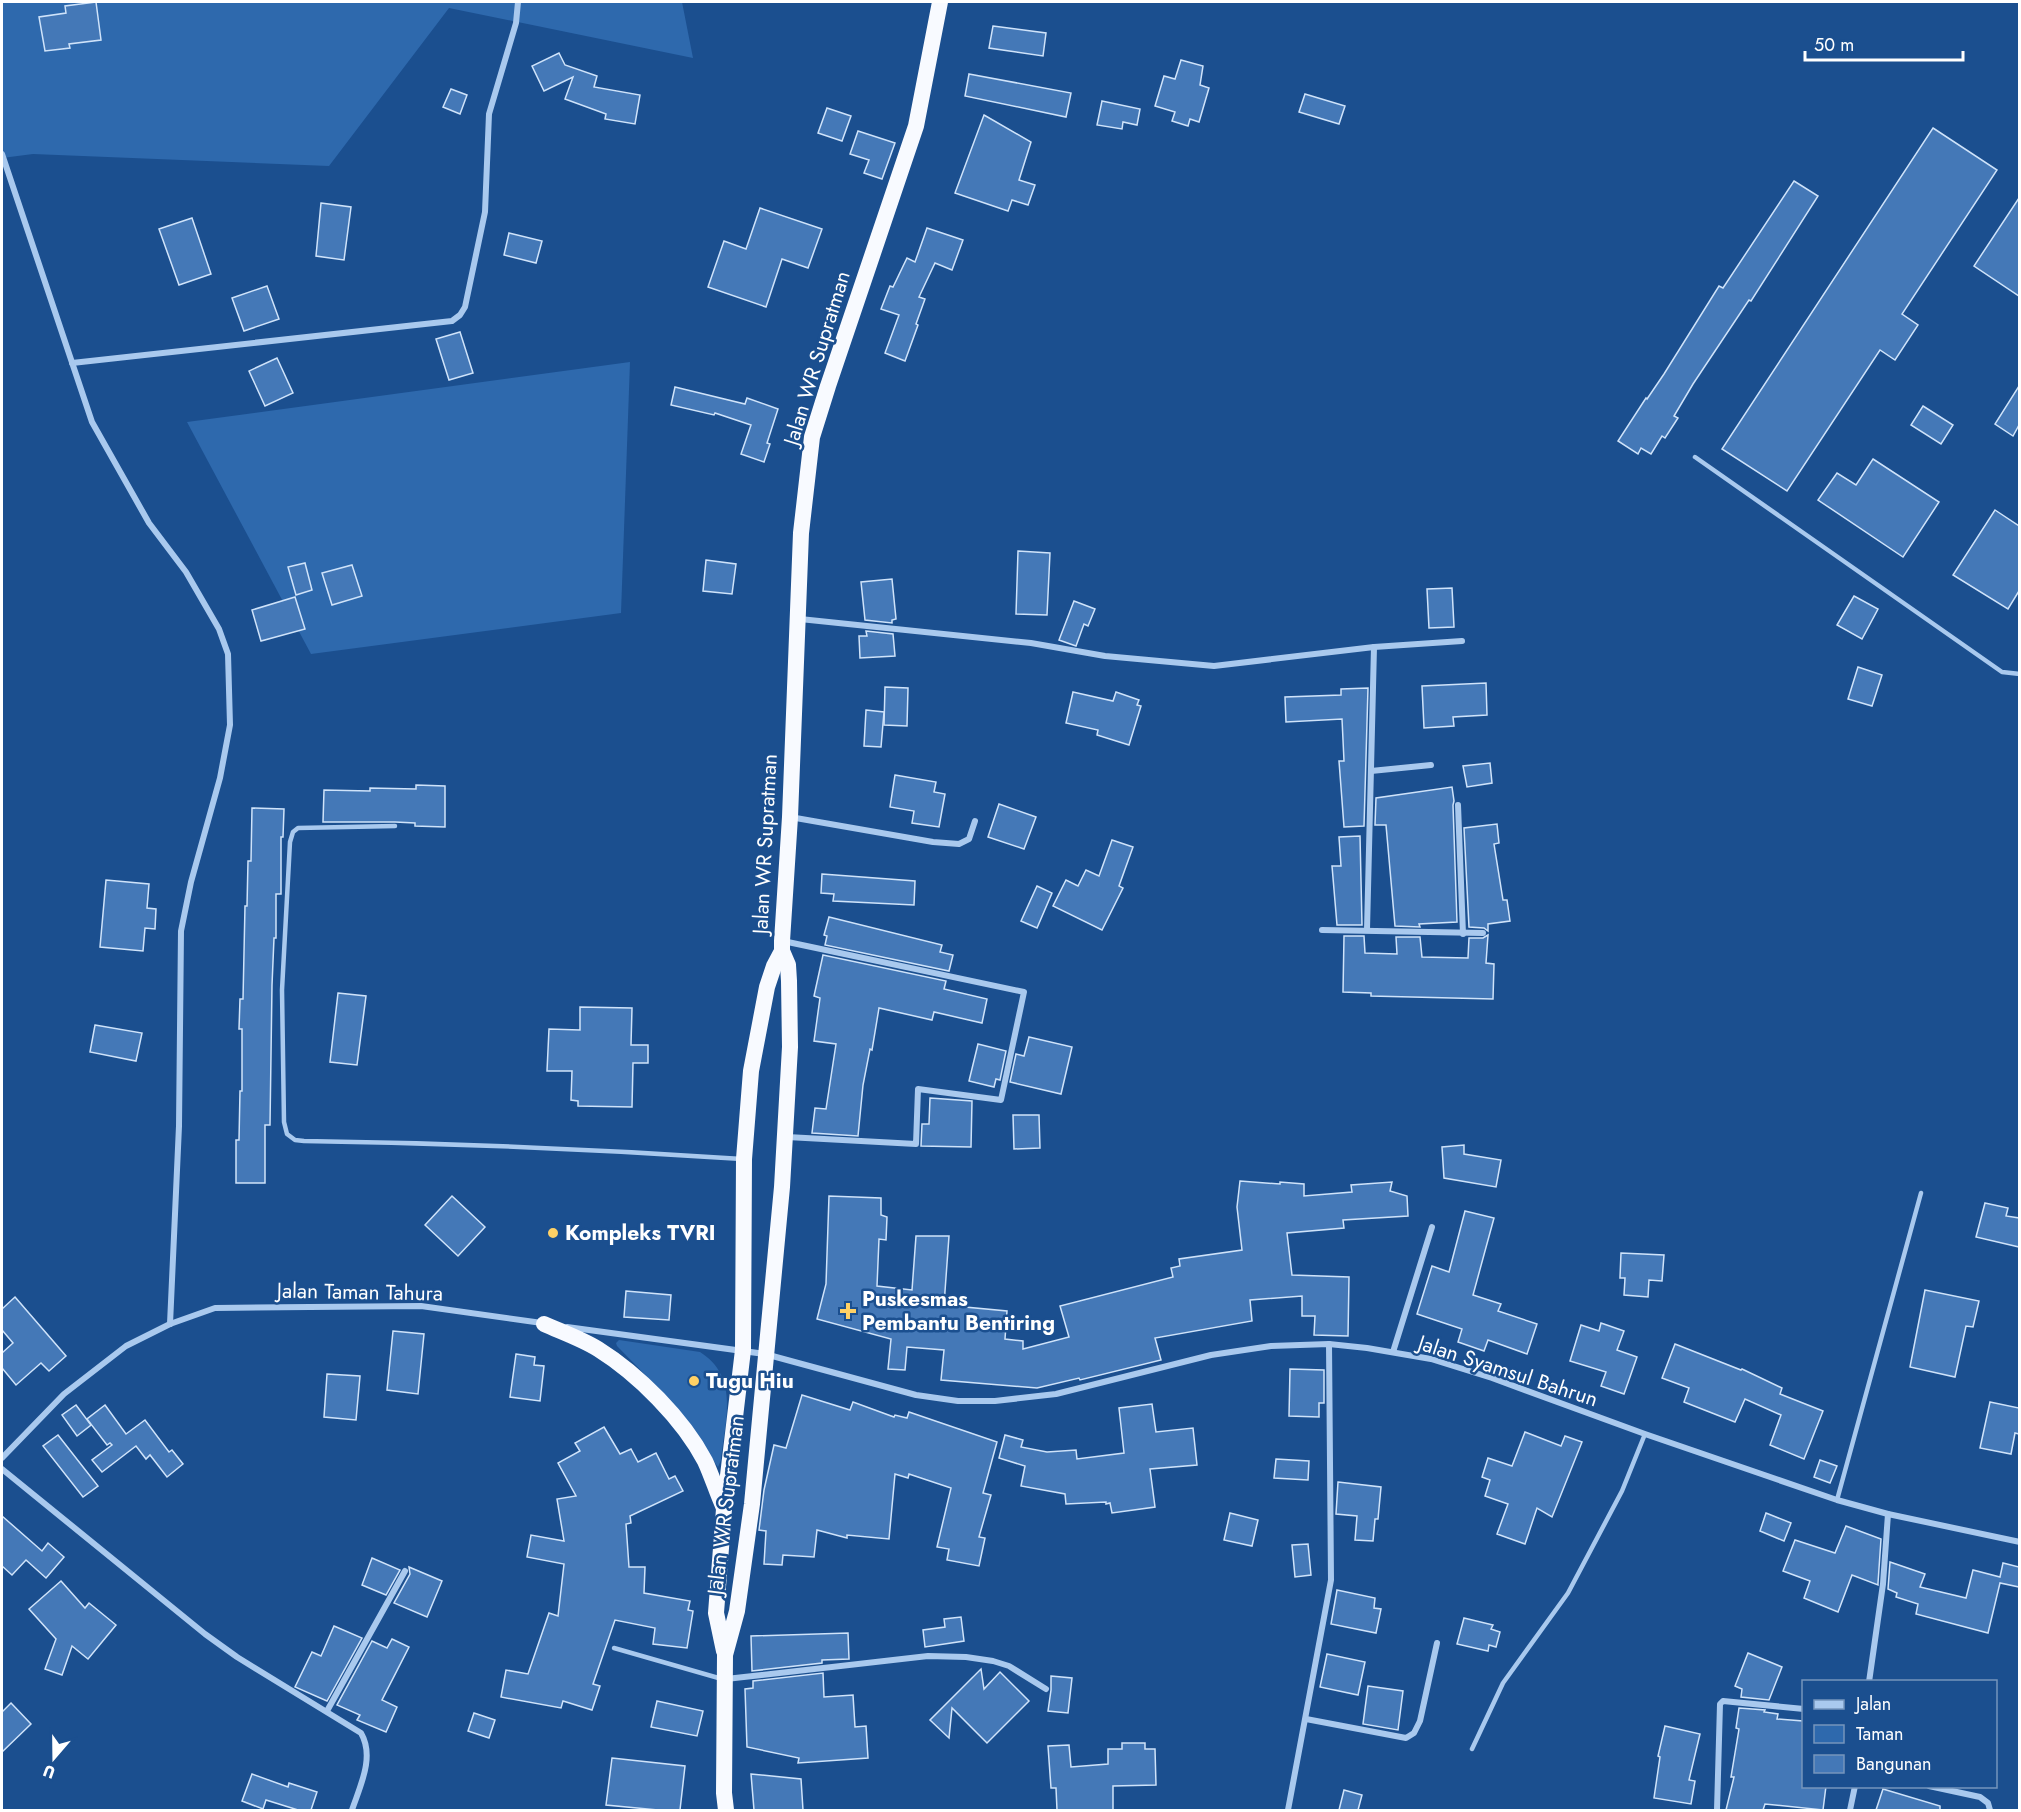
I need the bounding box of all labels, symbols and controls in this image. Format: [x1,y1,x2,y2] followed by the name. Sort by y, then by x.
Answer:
[1805,24,1962,62] scale bar
[1814,32,1854,58] text: 50 m
[775,267,858,452] street label: Jalan WR Supratman
[745,753,785,938] street label: Jalan WR Supratman
[565,1218,715,1248] place label: Kompleks TVRI
[546,1226,560,1240] marker: Kompleks TVRI
[274,1276,443,1308] street label: Jalan Taman Tahura
[862,1284,1055,1338] place label: Puskesmas Pembantu Bentiring
[839,1302,857,1320] marker: Puskesmas Pembantu Bentiring
[1411,1327,1602,1414] street label: Jalan Syamsul Bahrun
[706,1366,794,1396] place label: Tugu Hiu
[687,1374,701,1388] marker: Tugu Hiu
[700,1414,752,1599] street label: Jalan WR Supratman
[1802,1680,1997,1788] legend
[1854,1691,1891,1717] text: Jalan
[1856,1721,1903,1747] text: Taman
[24,1728,84,1788] north arrow
[1856,1751,1931,1777] text: Bangunan
[40,1759,58,1784] text: U

